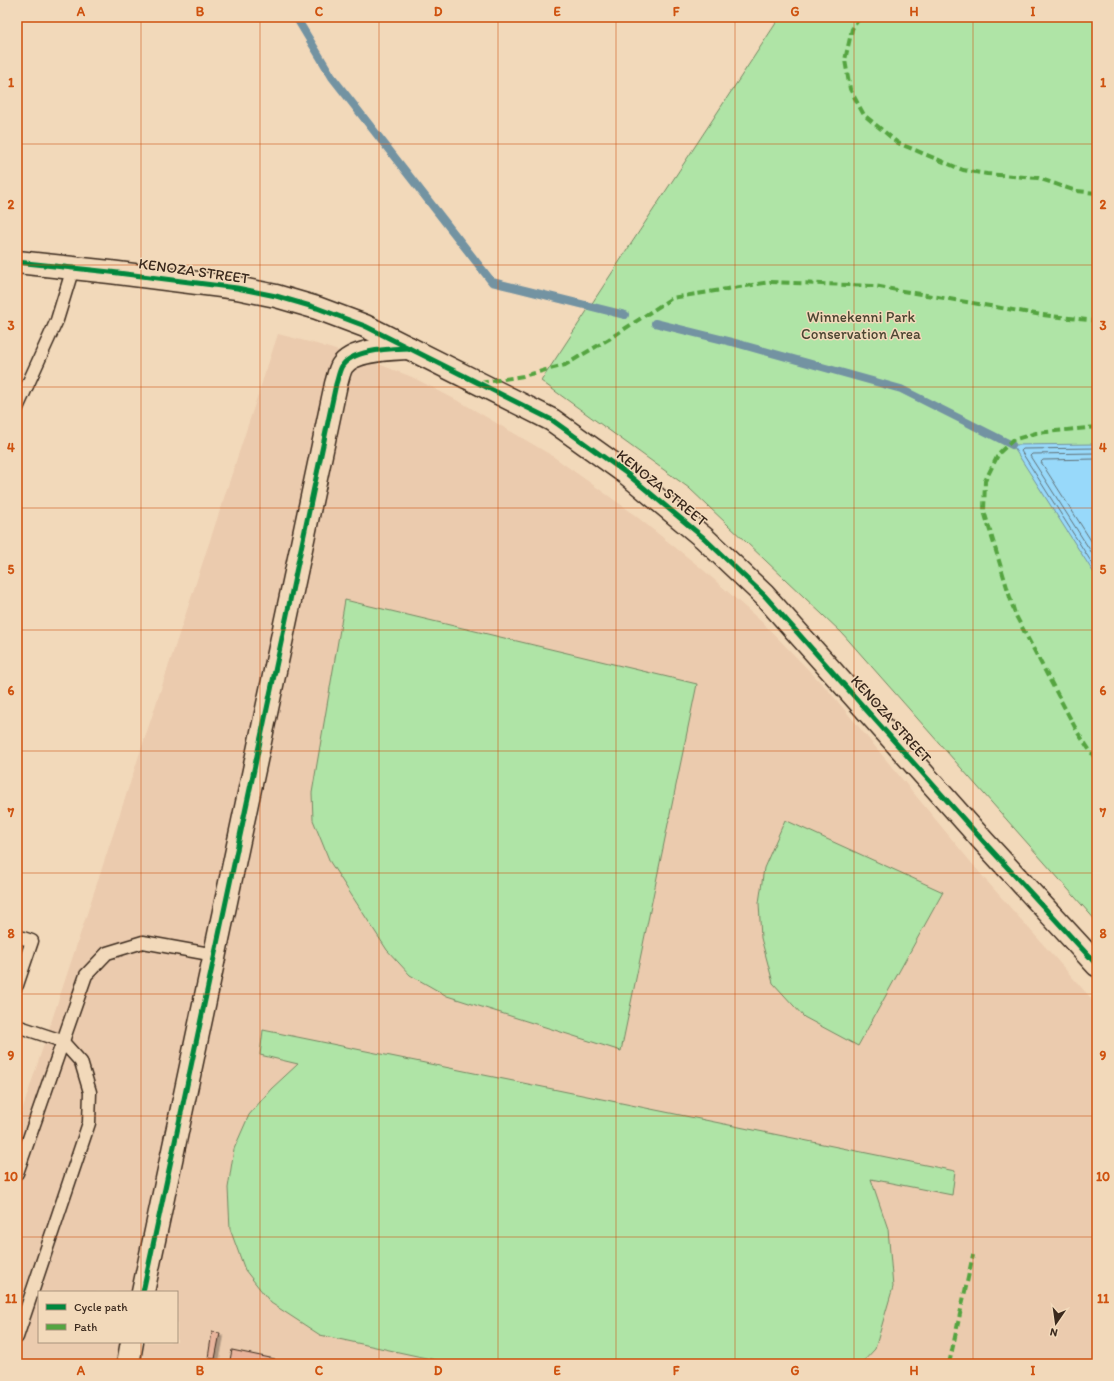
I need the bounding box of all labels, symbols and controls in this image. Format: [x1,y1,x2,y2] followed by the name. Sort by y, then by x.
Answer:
[76,4,86,19] text: A
[196,4,205,19] text: B
[315,4,324,19] text: C
[434,4,443,19] text: D
[553,4,561,19] text: E
[673,4,680,19] text: F
[791,4,800,19] text: G
[910,4,919,19] text: H
[1031,4,1036,19] text: I
[8,75,14,90] text: 1
[1100,75,1106,90] text: 1
[8,197,15,212] text: 2
[1100,197,1107,212] text: 2
[138,254,251,288] street label: KENOZA STREET
[801,308,921,343] park label: Winnekenni Park Conservation Area
[7,318,15,333] text: 3
[1099,318,1107,333] text: 3
[7,440,15,455] text: 4
[1099,440,1107,455] text: 4
[613,446,711,530] street label: KENOZA STREET
[8,562,15,577] text: 5
[1100,562,1107,577] text: 5
[847,672,935,767] street label: KENOZA STREET
[8,683,15,698] text: 6
[1100,683,1107,698] text: 6
[7,805,15,820] text: 7
[1099,805,1107,820] text: 7
[7,926,15,941] text: 8
[1099,926,1107,941] text: 8
[8,1048,15,1063] text: 9
[1100,1048,1107,1063] text: 9
[4,1169,18,1184] text: 10
[1096,1169,1110,1184] text: 10
[5,1291,17,1306] text: 11
[38,1291,178,1343] legend
[1097,1291,1109,1306] text: 11
[74,1300,128,1314] text: Cycle path
[1036,1303,1076,1343] north arrow
[74,1320,97,1334] text: Path
[1049,1325,1059,1339] text: N
[76,1363,86,1378] text: A
[196,1363,205,1378] text: B
[315,1363,324,1378] text: C
[434,1363,443,1378] text: D
[553,1363,561,1378] text: E
[673,1363,680,1378] text: F
[791,1363,800,1378] text: G
[910,1363,919,1378] text: H
[1031,1363,1036,1378] text: I

